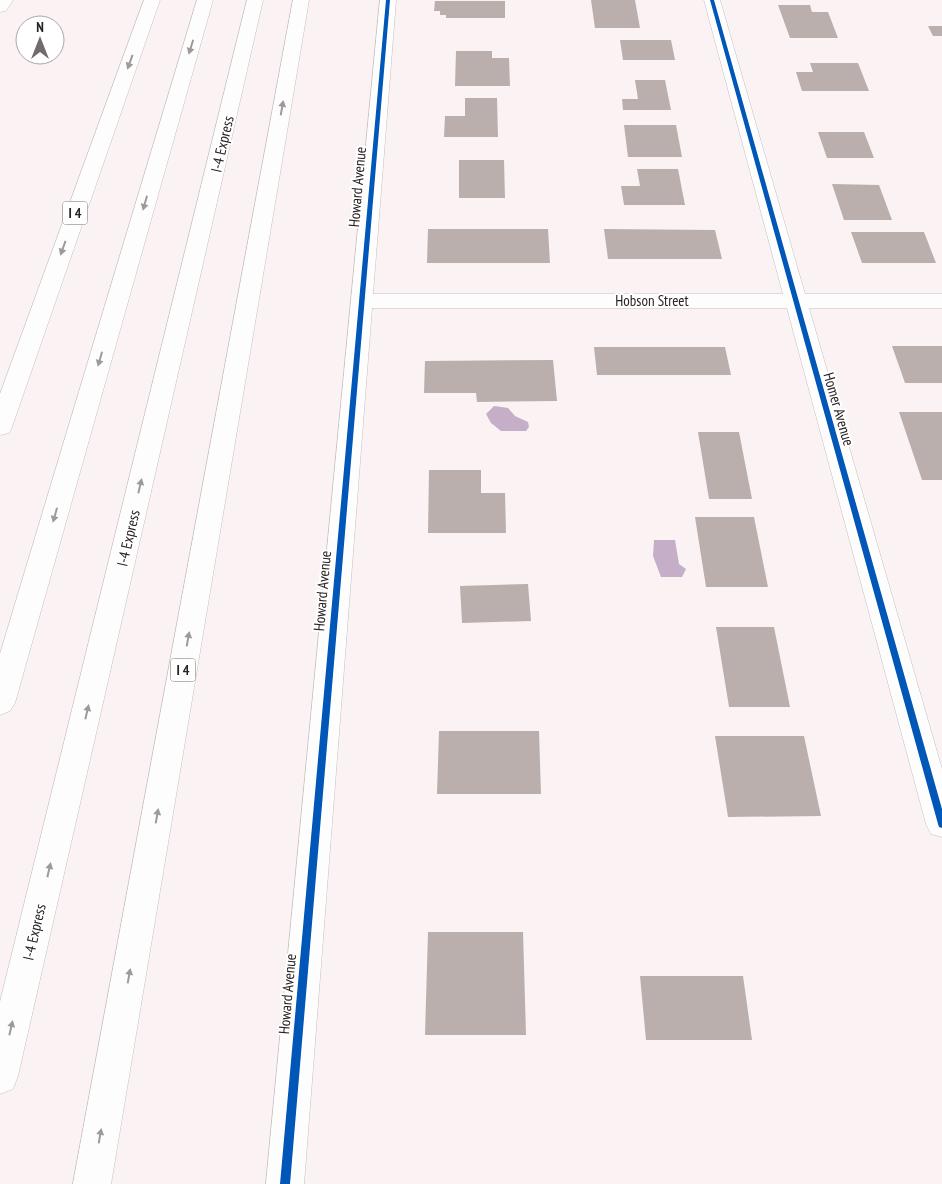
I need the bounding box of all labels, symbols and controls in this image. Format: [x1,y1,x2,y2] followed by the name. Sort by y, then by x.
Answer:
[15,15,65,65] north arrow
[36,18,44,36] text: N
[186,39,194,54] one-way arrow
[125,55,133,70] one-way arrow
[278,99,286,115] one-way arrow
[206,114,238,174] street label: I-4 Express
[344,146,370,228] street label: Howard Avenue
[141,195,149,210] one-way arrow
[62,202,88,224] road number: I 4
[59,241,66,256] one-way arrow
[615,291,689,310] street label: Hobson Street
[95,351,103,366] one-way arrow
[819,370,859,448] street label: Homer Avenue
[136,479,144,494] one-way arrow
[50,507,58,522] one-way arrow
[112,508,144,568] street label: I-4 Express
[309,550,335,632] street label: Howard Avenue
[185,630,193,646] one-way arrow
[170,658,196,682] road number: I 4
[83,705,91,720] one-way arrow
[153,808,161,824] one-way arrow
[45,863,53,878] one-way arrow
[18,902,50,962] street label: I-4 Express
[274,953,300,1035] street label: Howard Avenue
[125,968,133,984] one-way arrow
[7,1021,15,1036] one-way arrow
[97,1128,105,1144] one-way arrow

